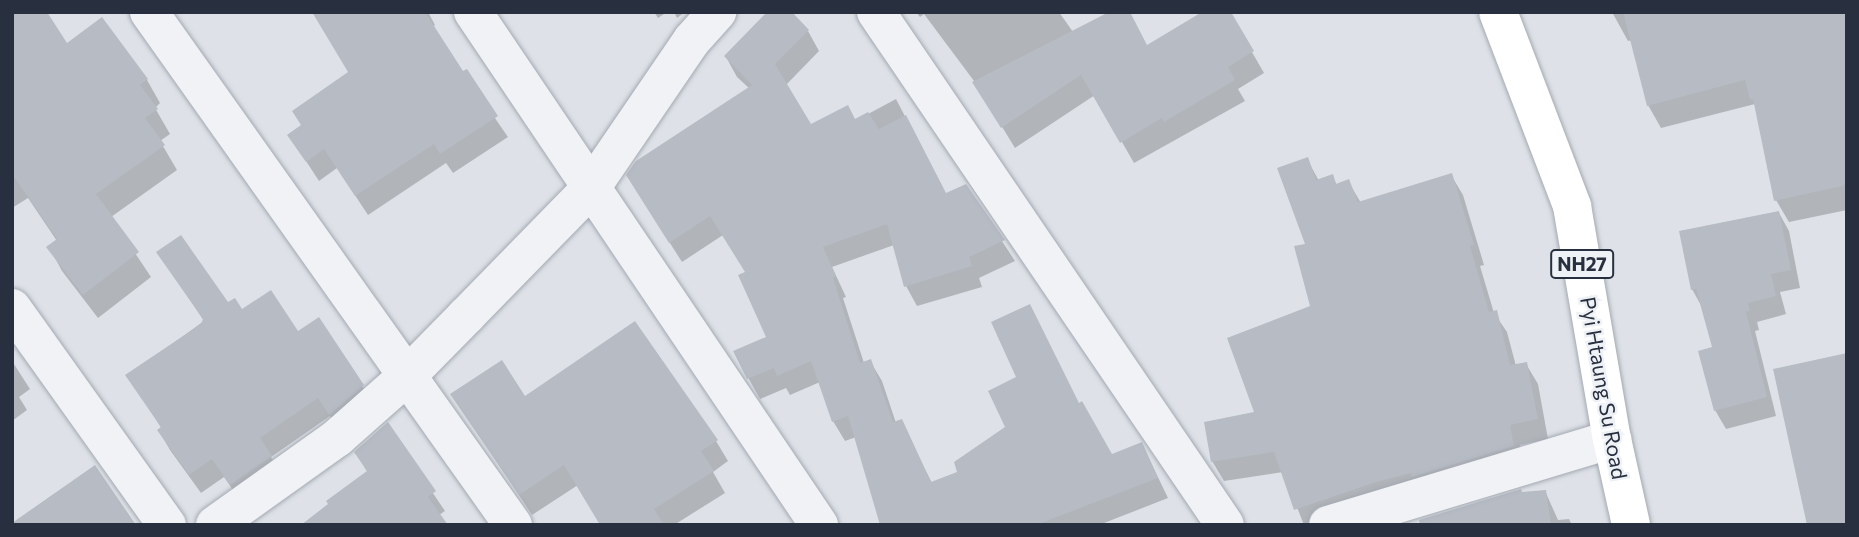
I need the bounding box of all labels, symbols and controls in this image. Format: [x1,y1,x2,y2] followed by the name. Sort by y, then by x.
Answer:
[1549,248,1615,280] road number: NH27
[1576,295,1632,481] street label: Pyi Htaung Su Road

